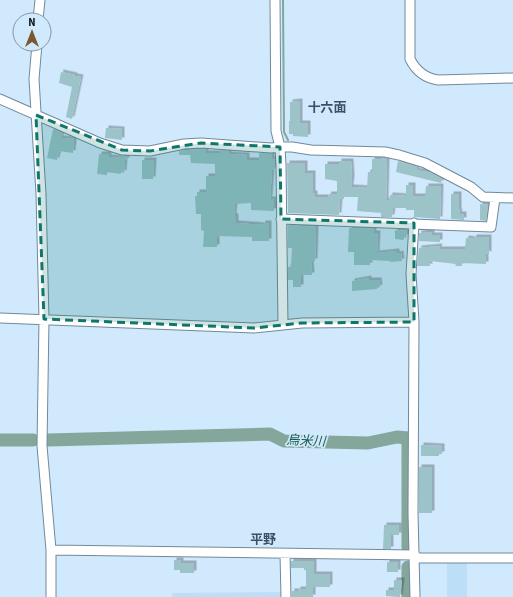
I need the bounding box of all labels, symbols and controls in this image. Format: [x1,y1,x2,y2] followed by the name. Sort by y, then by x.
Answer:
[12,12,52,52] north arrow
[28,15,36,30] text: N
[307,99,347,117] district label: 十六面
[286,431,328,451] water label: 烏米川
[250,531,276,549] district label: 平野

